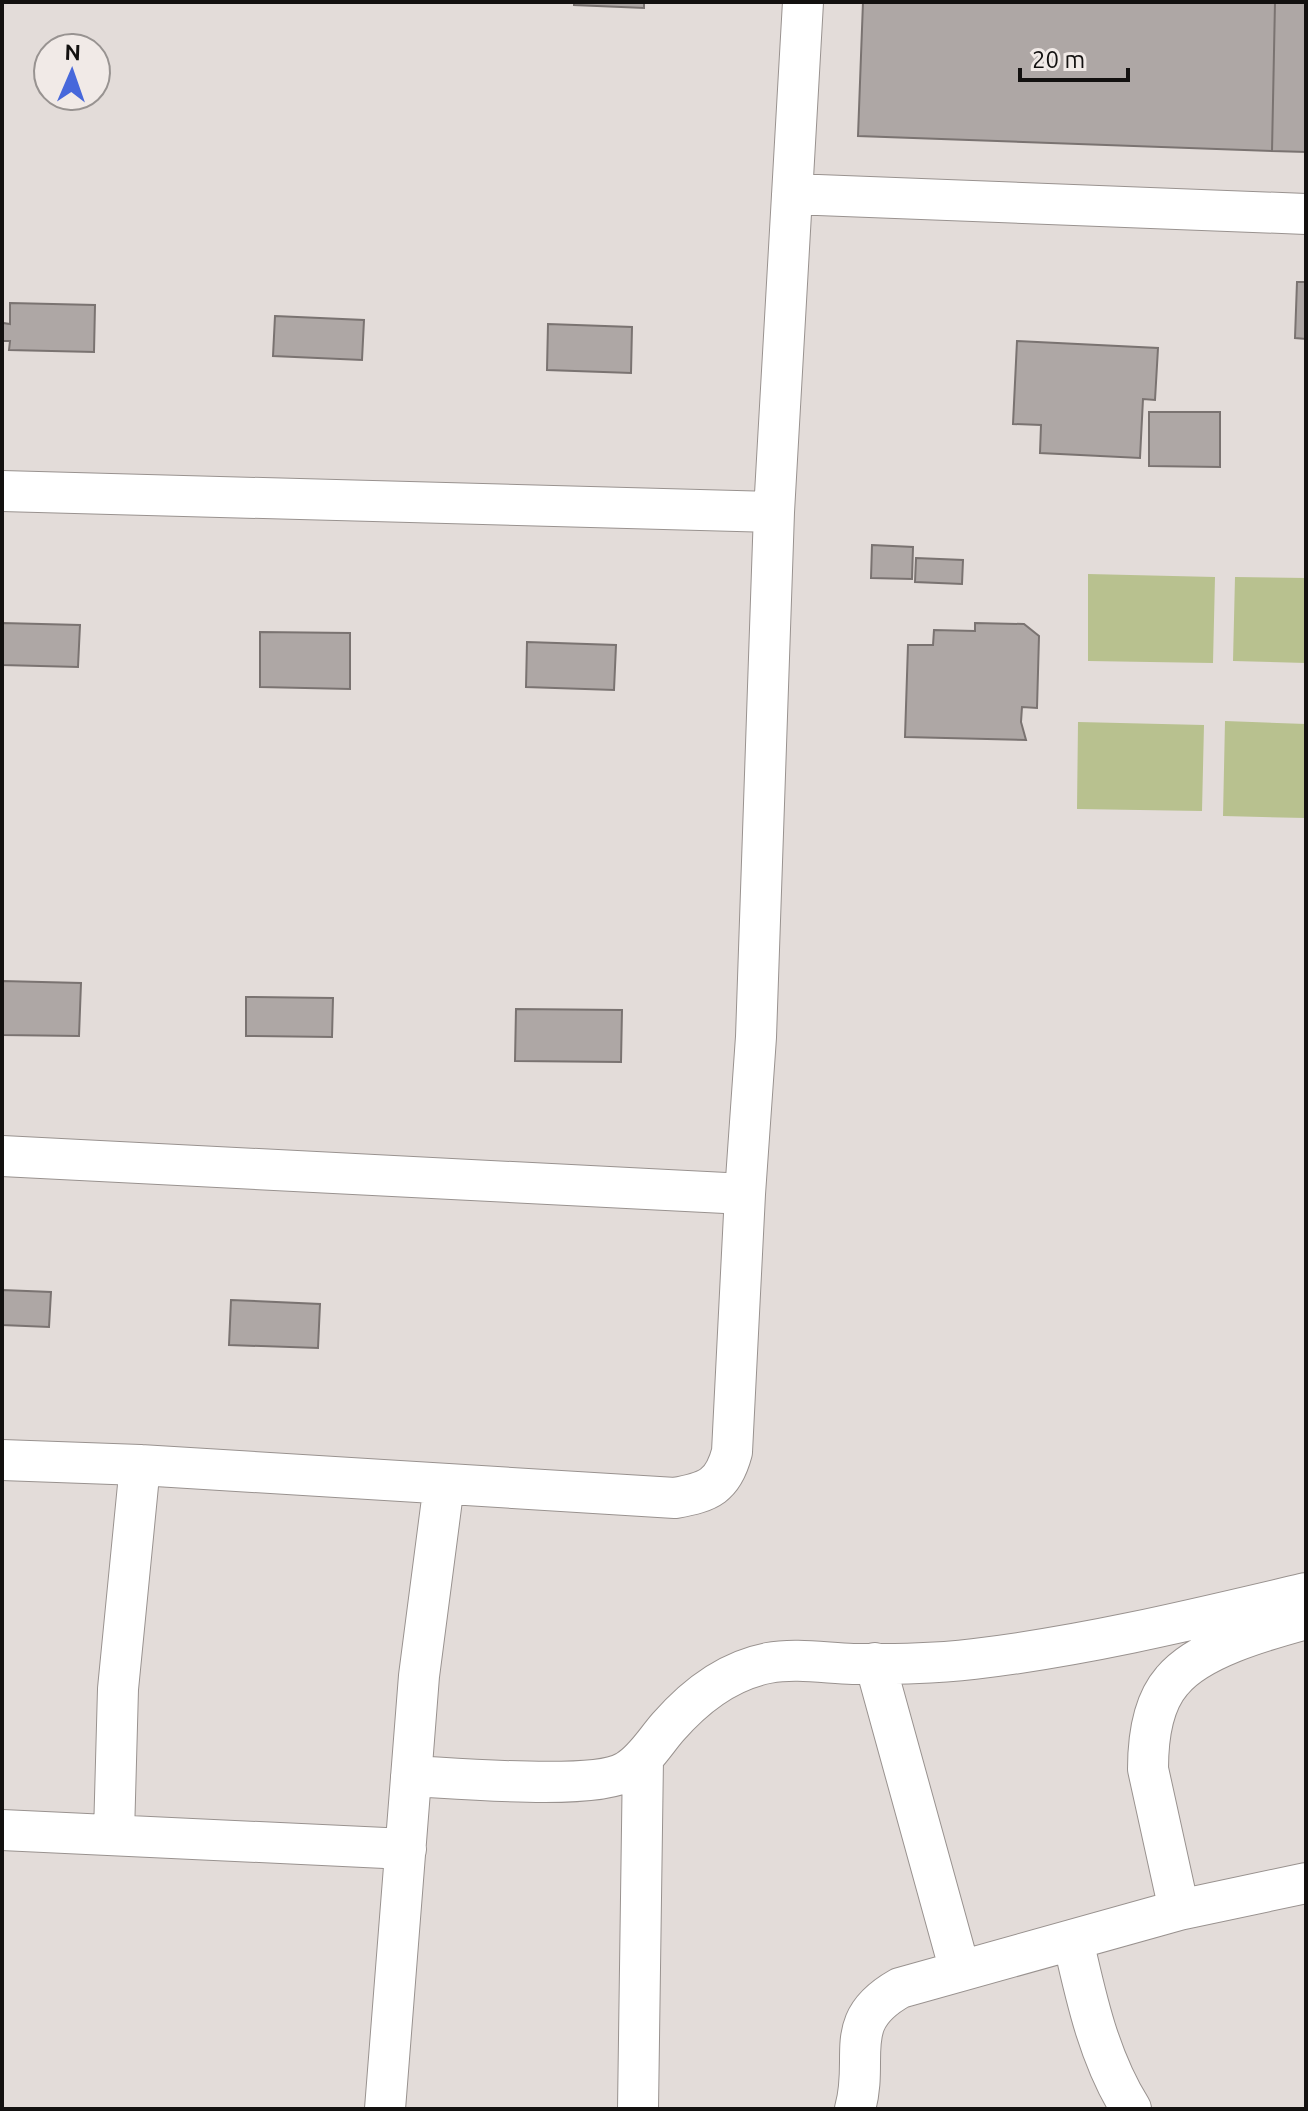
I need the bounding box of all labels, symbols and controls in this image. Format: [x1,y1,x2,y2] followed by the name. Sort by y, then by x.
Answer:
[32,32,112,112] north arrow
[1020,32,1128,82] scale bar
[64,39,81,64] text: N
[1032,46,1085,73] text: 20 m

